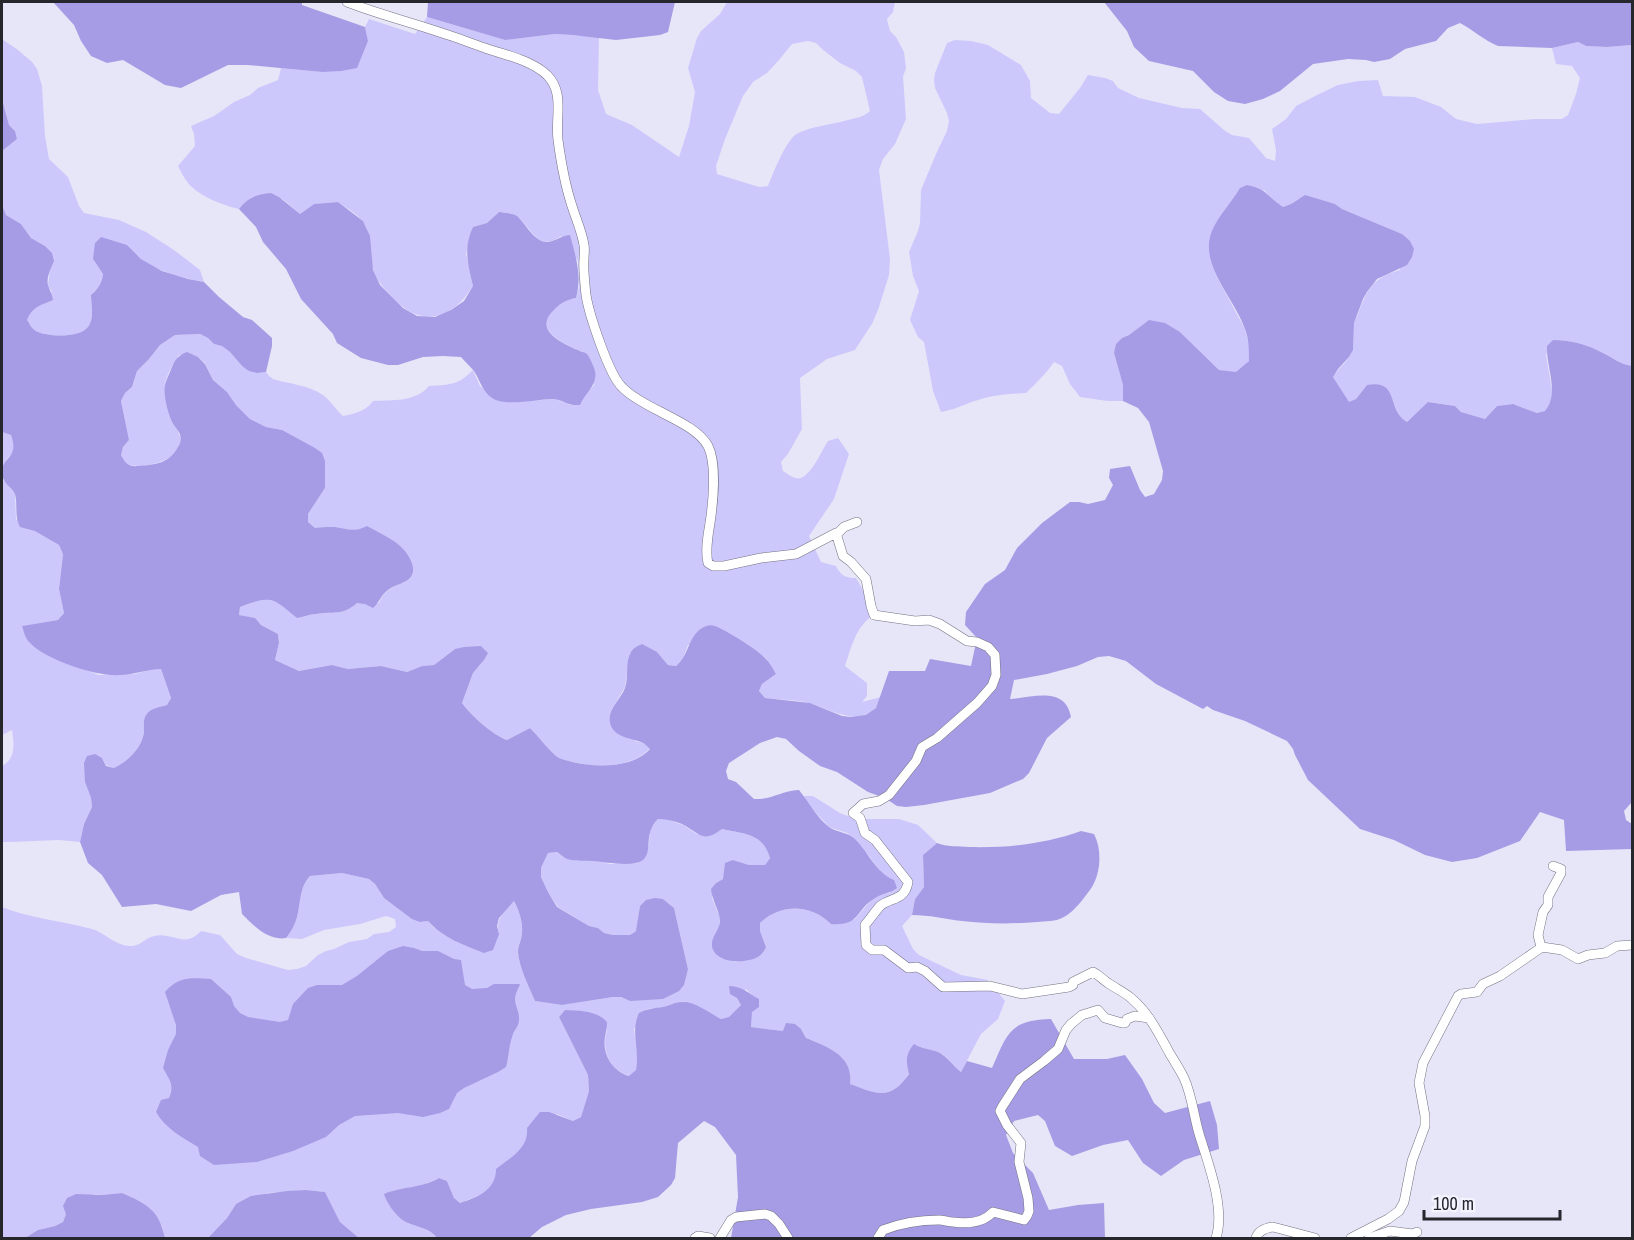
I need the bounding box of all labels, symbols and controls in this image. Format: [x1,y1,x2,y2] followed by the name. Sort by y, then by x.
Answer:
[1424,1183,1560,1221] scale bar
[1433,1191,1474,1216] text: 100 m

